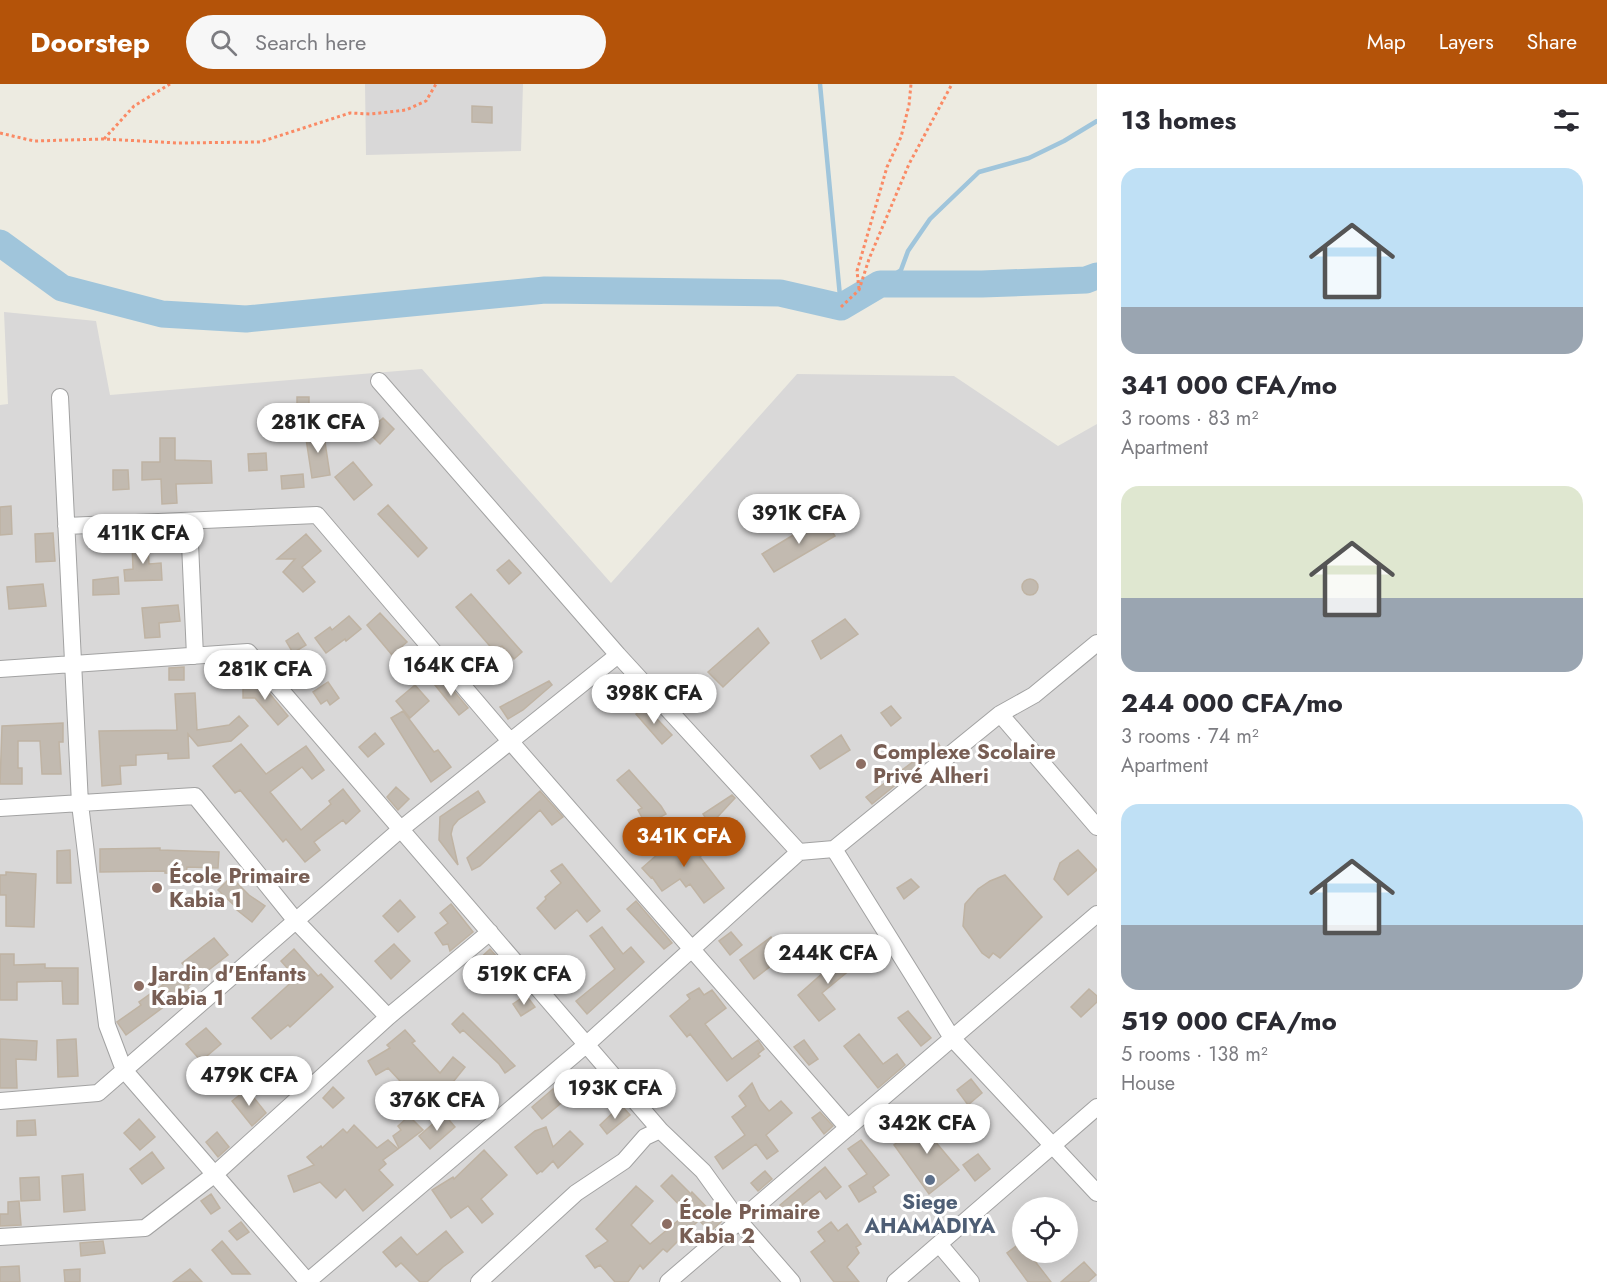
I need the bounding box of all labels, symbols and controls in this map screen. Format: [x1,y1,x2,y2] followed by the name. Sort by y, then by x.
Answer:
[186,15,606,69] search box
[30,22,150,63] text: Doorstep
[207,26,240,59] icon: search
[255,26,366,58] text: Search here
[1367,27,1406,57] text: Map
[1439,27,1494,57] text: Layers
[1527,27,1577,57] text: Share
[1121,101,1236,139] text: 13 homes
[1550,104,1583,137] icon: filters
[1298,207,1406,315] icon: home
[1121,366,1337,404] text: 341 000 CFA/mo
[256,403,380,454] pin: 281K CFA
[1121,404,1258,433] text: 3 rooms · 83 m²
[271,408,365,437] text: 281K CFA
[1121,433,1208,462] text: Apartment
[737,494,861,545] pin: 391K CFA
[752,499,846,528] text: 391K CFA
[81,514,205,565] pin: 411K CFA
[97,519,189,548] text: 411K CFA
[1298,525,1406,633] icon: home
[389,646,513,697] pin: 164K CFA
[203,650,327,701] pin: 281K CFA
[403,651,499,680] text: 164K CFA
[218,655,312,684] text: 281K CFA
[592,674,716,725] pin: 398K CFA
[606,679,702,708] text: 398K CFA
[1121,684,1343,722] text: 244 000 CFA/mo
[1121,722,1259,751] text: 3 rooms · 74 m²
[873,737,1056,791] place label: Complexe Scolaire Privé Alheri
[1121,751,1208,780] text: Apartment
[854,757,868,771] marker: Complexe Scolaire Privé Alheri
[622,817,746,868] pin: 341K CFA
[637,822,731,851] text: 341K CFA
[1298,843,1406,951] icon: home
[169,861,310,915] place label: École Primaire Kabia 1
[150,881,164,895] marker: École Primaire Kabia 1
[766,934,890,985] pin: 244K CFA
[778,939,878,968] text: 244K CFA
[462,955,586,1006] pin: 519K CFA
[147,959,306,1013] place label: Jardin d'Enfants Kabia 1
[477,960,571,989] text: 519K CFA
[132,979,146,993] marker: Jardin d'Enfants Kabia 1
[1121,1002,1337,1040] text: 519 000 CFA/mo
[1121,1040,1268,1069] text: 5 rooms · 138 m²
[187,1056,311,1107] pin: 479K CFA
[200,1061,298,1090] text: 479K CFA
[553,1069,677,1120] pin: 193K CFA
[1121,1069,1175,1098] text: House
[568,1074,662,1103] text: 193K CFA
[375,1081,499,1132] pin: 376K CFA
[389,1086,485,1115] text: 376K CFA
[865,1104,989,1155] pin: 342K CFA
[878,1109,976,1138] text: 342K CFA
[923,1173,937,1187] marker: Siege AHAMADIYA
[864,1187,996,1241] place label: Siege AHAMADIYA
[679,1197,820,1251] place label: École Primaire Kabia 2
[1012,1197,1078,1263] map controls
[1012,1197,1078,1263] button: locate
[660,1217,674,1231] marker: École Primaire Kabia 2

